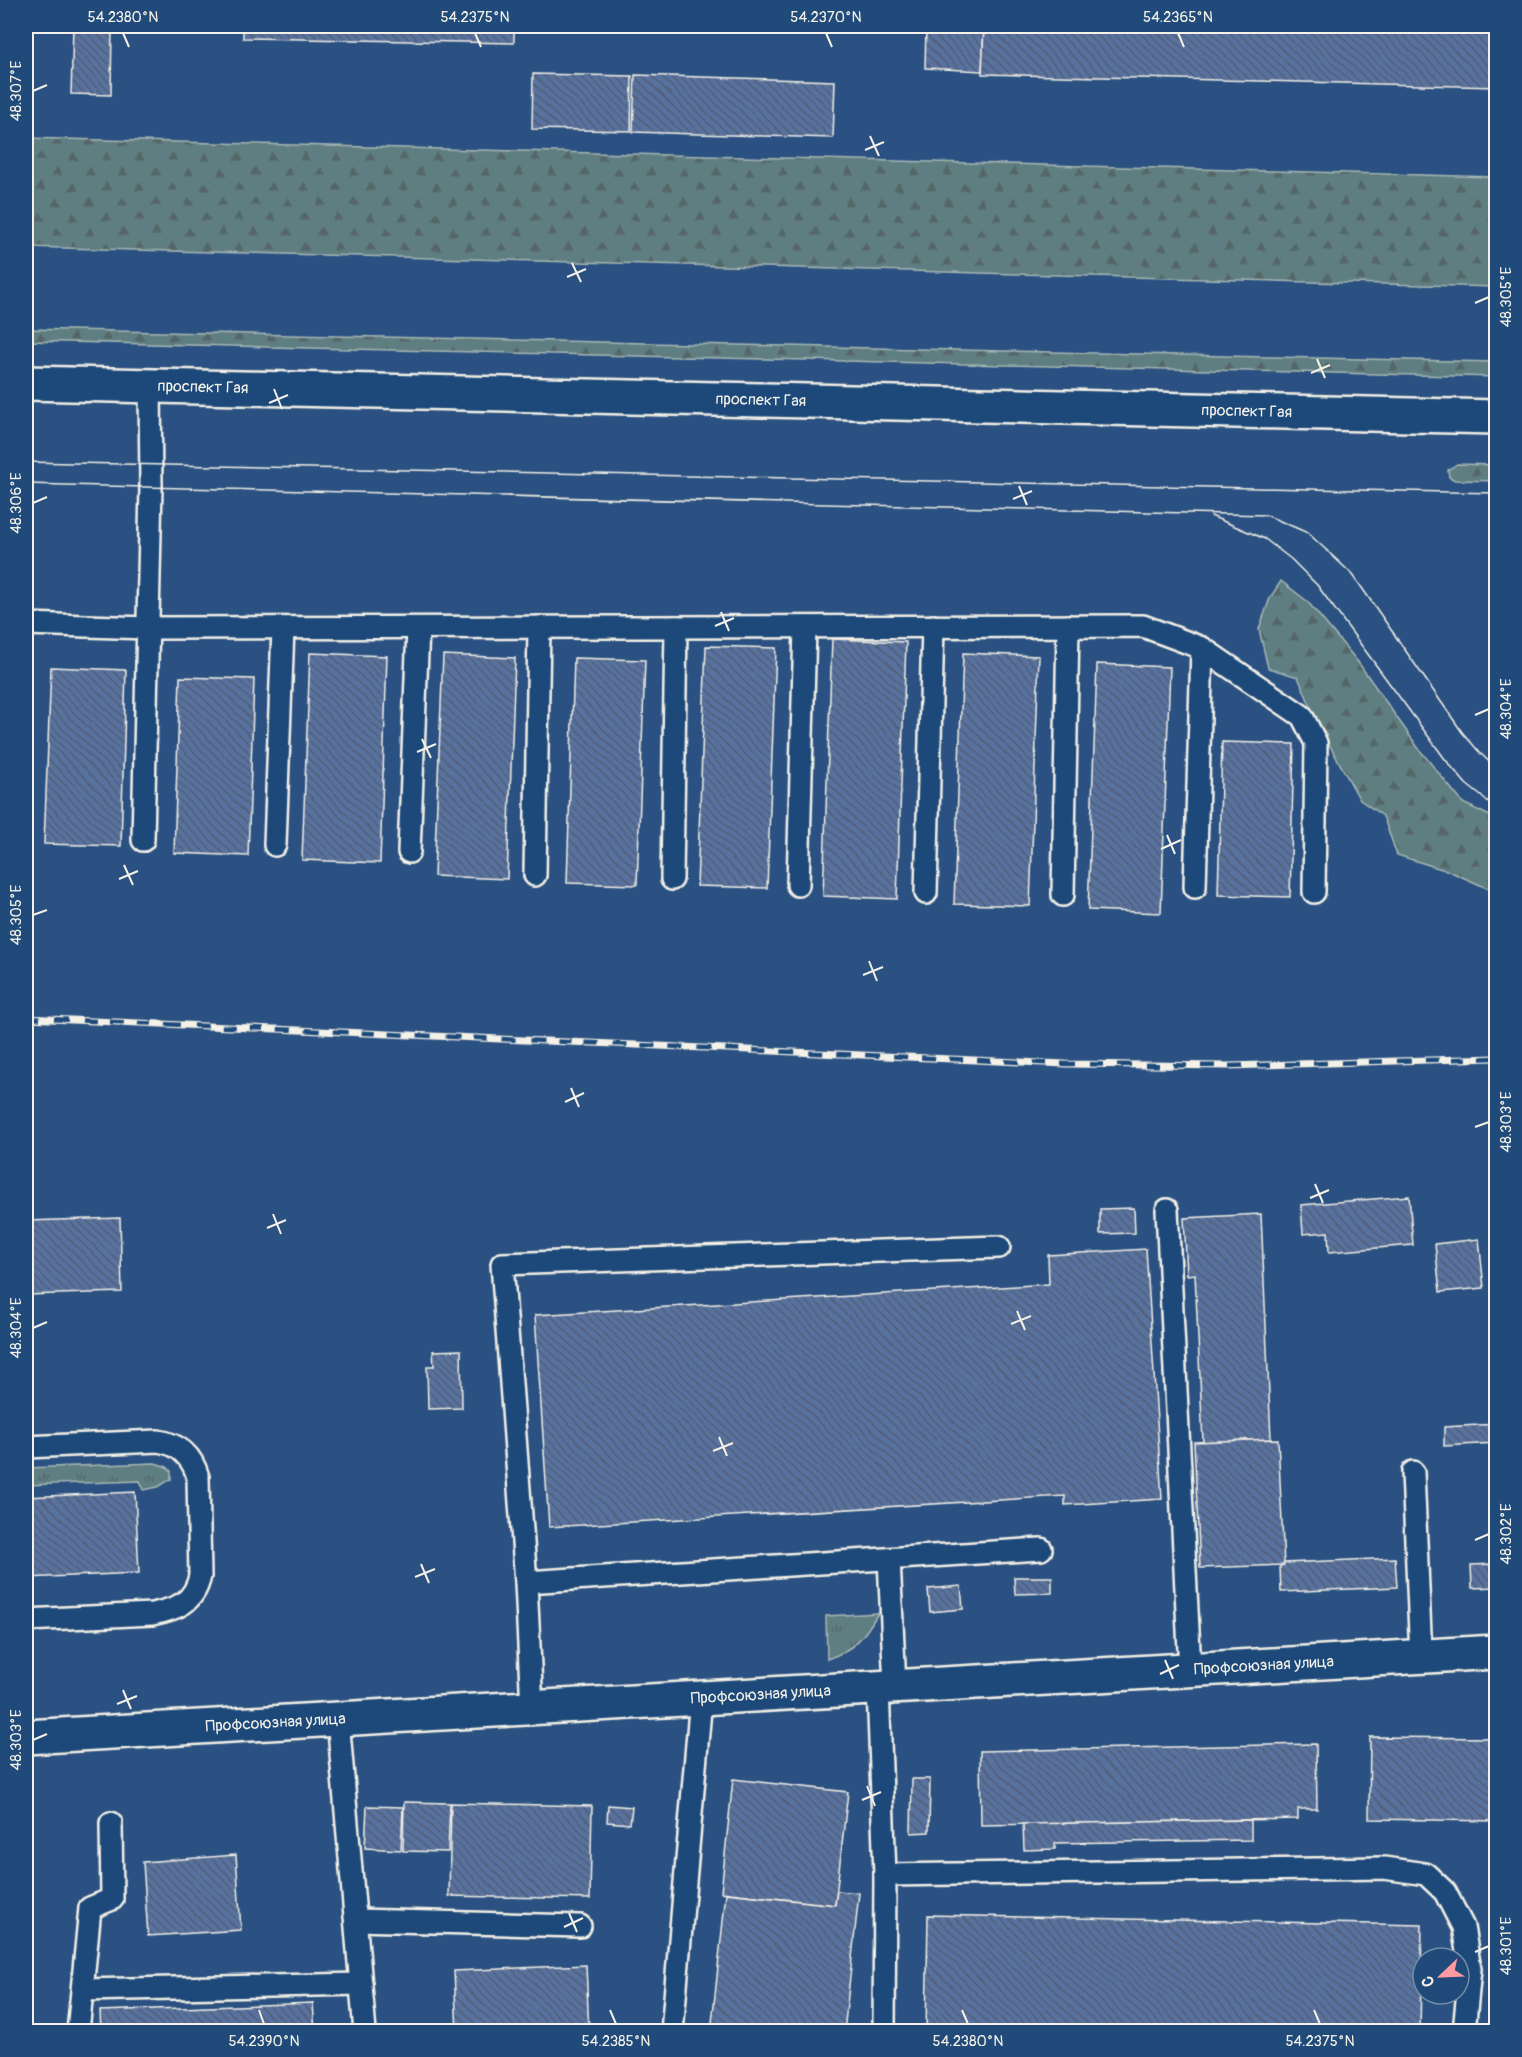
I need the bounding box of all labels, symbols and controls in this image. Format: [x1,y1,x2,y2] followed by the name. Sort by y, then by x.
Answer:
[88,8,158,27] text: 54.2380°N
[440,8,510,27] text: 54.2375°N
[790,8,862,27] text: 54.2370°N
[1143,8,1213,27] text: 54.2365°N
[7,61,26,121] text: 48.307°E
[1497,266,1516,327] text: 48.305°E
[157,376,249,398] street label: проспект Гая
[715,389,806,411] street label: проспект Гая
[1201,400,1292,422] street label: проспект Гая
[7,472,26,534] text: 48.306°E
[1497,678,1516,740] text: 48.304°E
[7,884,26,945] text: 48.305°E
[1497,1091,1516,1152] text: 48.303°E
[7,1297,26,1359] text: 48.304°E
[1497,1503,1516,1564] text: 48.302°E
[1193,1651,1335,1679] street label: Профсоюзная улица
[690,1680,831,1709] street label: Профсоюзная улица
[7,1709,26,1770] text: 48.303°E
[205,1709,346,1737] street label: Профсоюзная улица
[1497,1917,1516,1975] text: 48.301°E
[1411,1946,1471,2006] north arrow
[1417,1973,1439,1990] text: С
[228,2032,300,2051] text: 54.2390°N
[582,2032,650,2051] text: 54.2385°N
[933,2032,1003,2051] text: 54.2380°N
[1285,2032,1355,2051] text: 54.2375°N

